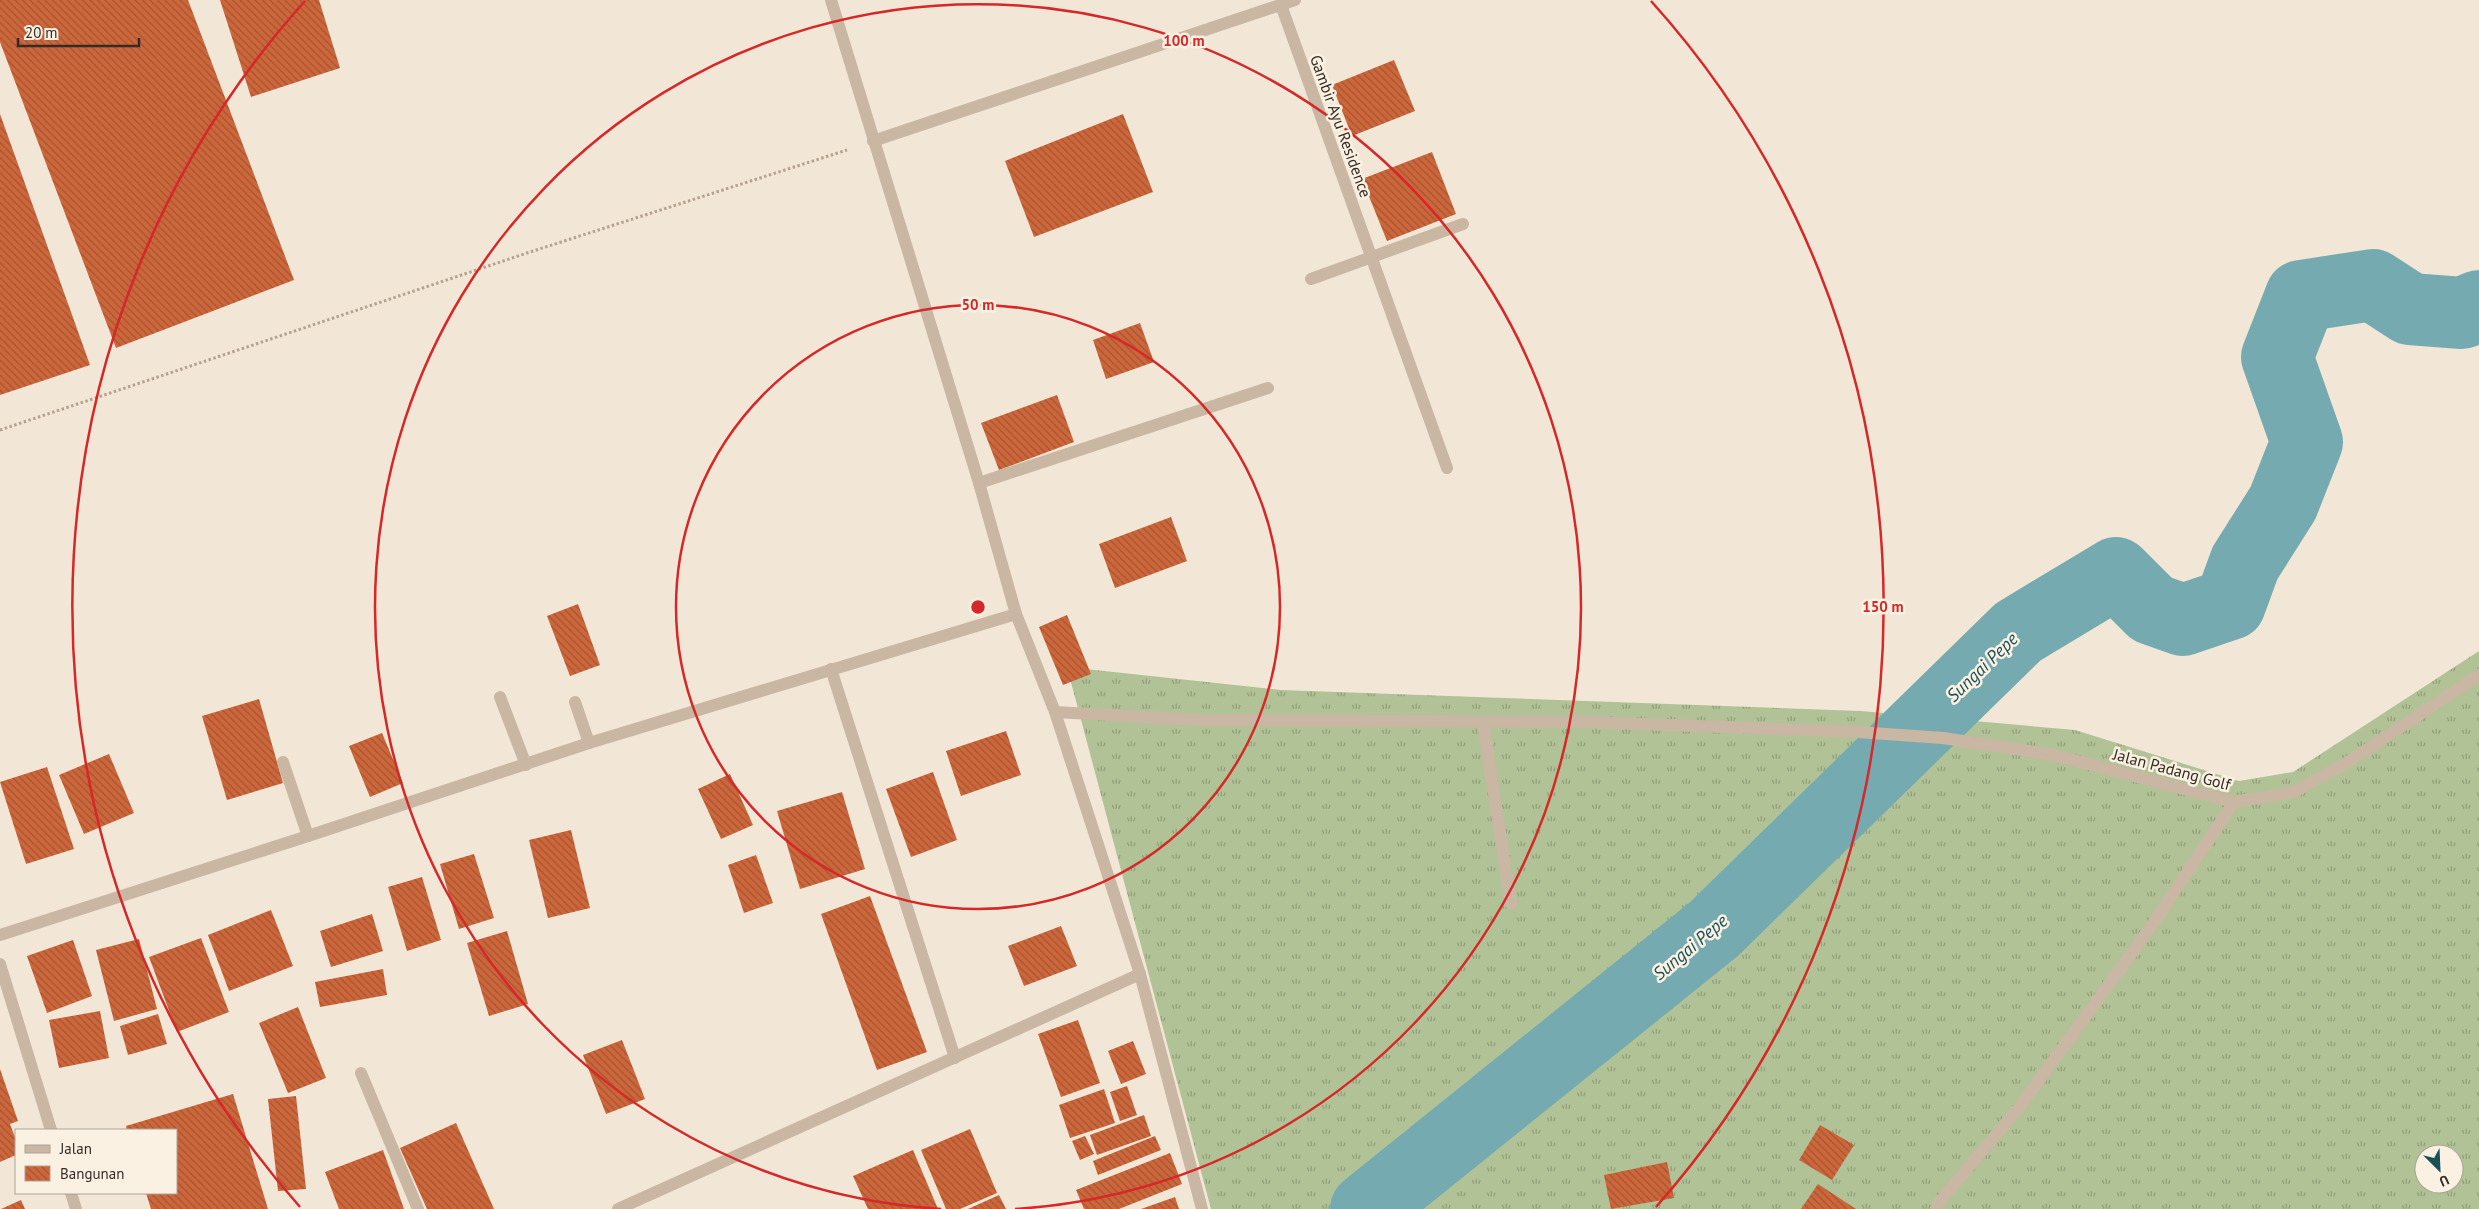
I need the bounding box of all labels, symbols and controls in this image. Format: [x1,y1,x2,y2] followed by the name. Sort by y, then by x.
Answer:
[18,15,139,47] scale bar
[25,23,58,42] text: 20 m
[1163,31,1205,50] text: 100 m
[1306,52,1376,200] street label: Gambir Ayu Residence
[962,295,994,314] text: 50 m
[1862,597,1904,616] text: 150 m
[969,598,987,616] centre of rings
[1942,627,2023,707] water label: Sungai Pepe
[2110,743,2234,795] street label: Jalan Padang Golf
[1648,909,1733,985] water label: Sungai Pepe
[15,1129,178,1194] legend
[59,1139,92,1158] text: Jalan
[2414,1144,2464,1194] north arrow
[60,1164,124,1183] text: Bangunan
[2437,1171,2452,1191] text: U

